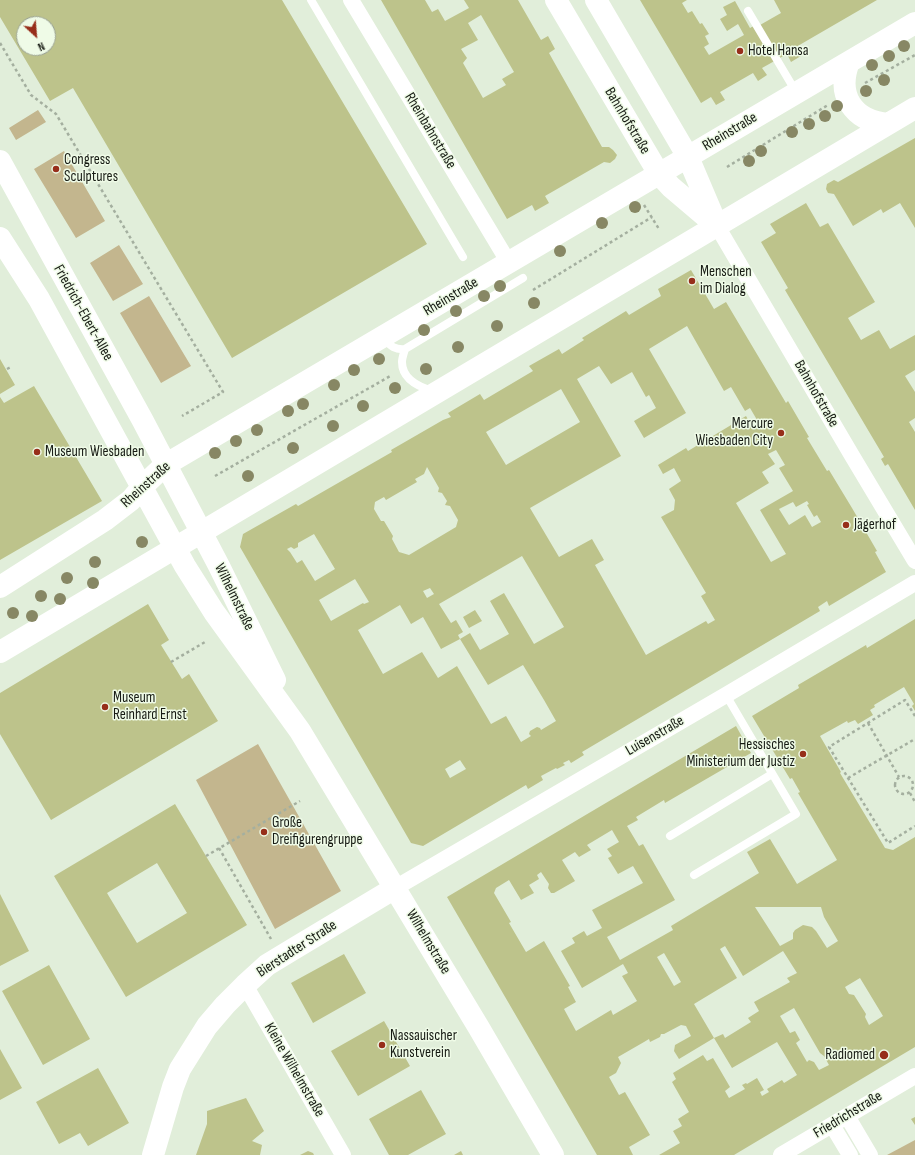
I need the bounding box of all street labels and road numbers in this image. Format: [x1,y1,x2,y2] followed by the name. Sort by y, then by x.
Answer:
[600,84,654,158] street label: Bahnhofstraße
[400,90,460,172] street label: Rheinbahnstraße
[699,109,761,155] street label: Rheinstraße
[49,262,117,364] street label: Friedrich-Ebert-Allee
[420,274,482,320] street label: Rheinstraße
[790,357,842,431] street label: Bahnhofstraße
[117,458,175,512] street label: Rheinstraße
[210,561,258,633] street label: Wilhelmstraße
[623,712,687,760] street label: Luisenstraße
[402,906,454,978] street label: Wilhelmstraße
[254,916,340,982] street label: Bierstadter Straße
[260,1020,328,1120] street label: Kleine Wilhelmstraße
[810,1088,886,1142] street label: Friedrichstraße

